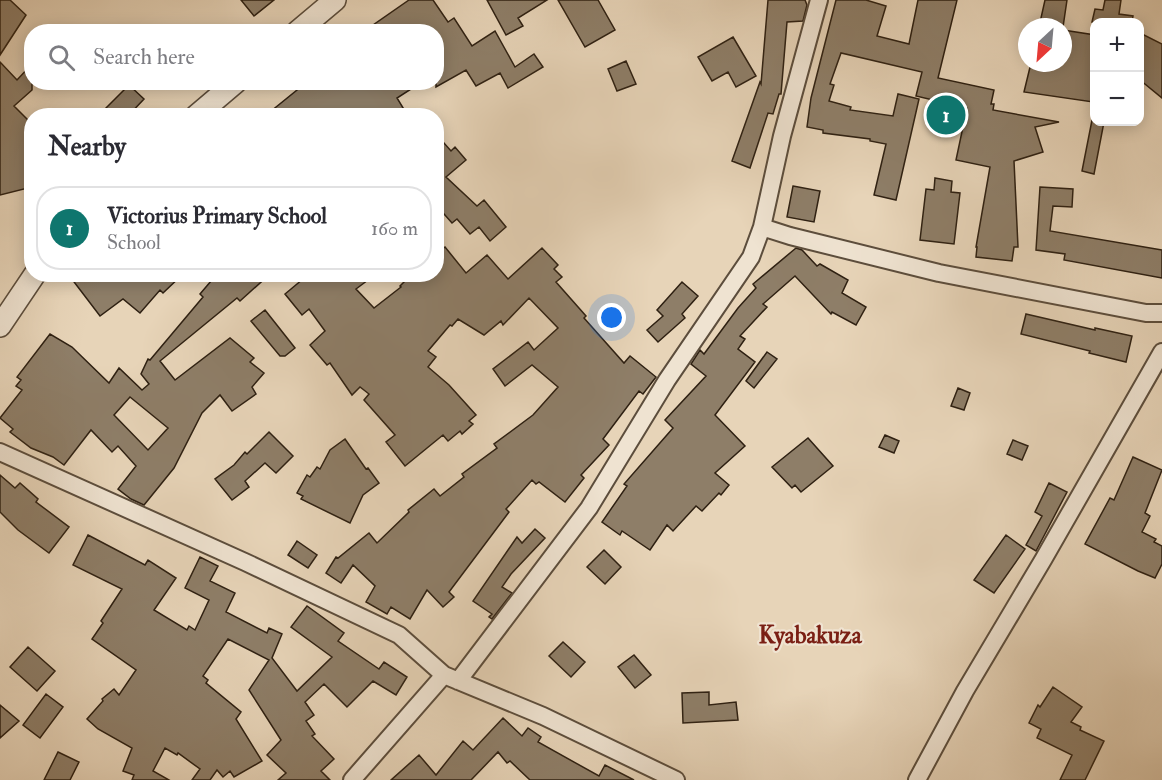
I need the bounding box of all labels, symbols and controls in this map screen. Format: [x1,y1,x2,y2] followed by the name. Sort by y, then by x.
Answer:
[1018,18,1072,72] north arrow
[1090,18,1144,126] map controls
[1090,18,1144,72] button: +
[24,24,444,90] search box
[45,41,78,74] icon: search
[93,43,195,71] text: Search here
[1090,72,1144,126] button: −
[926,92,966,138] pin: 1
[48,131,126,163] text: Nearby
[107,202,327,230] text: Victorius Primary School
[66,216,73,241] text: 1
[371,216,418,241] text: 160 m
[107,230,161,255] text: School
[597,303,626,332] your location
[758,620,863,651] district label: Kyabakuza

